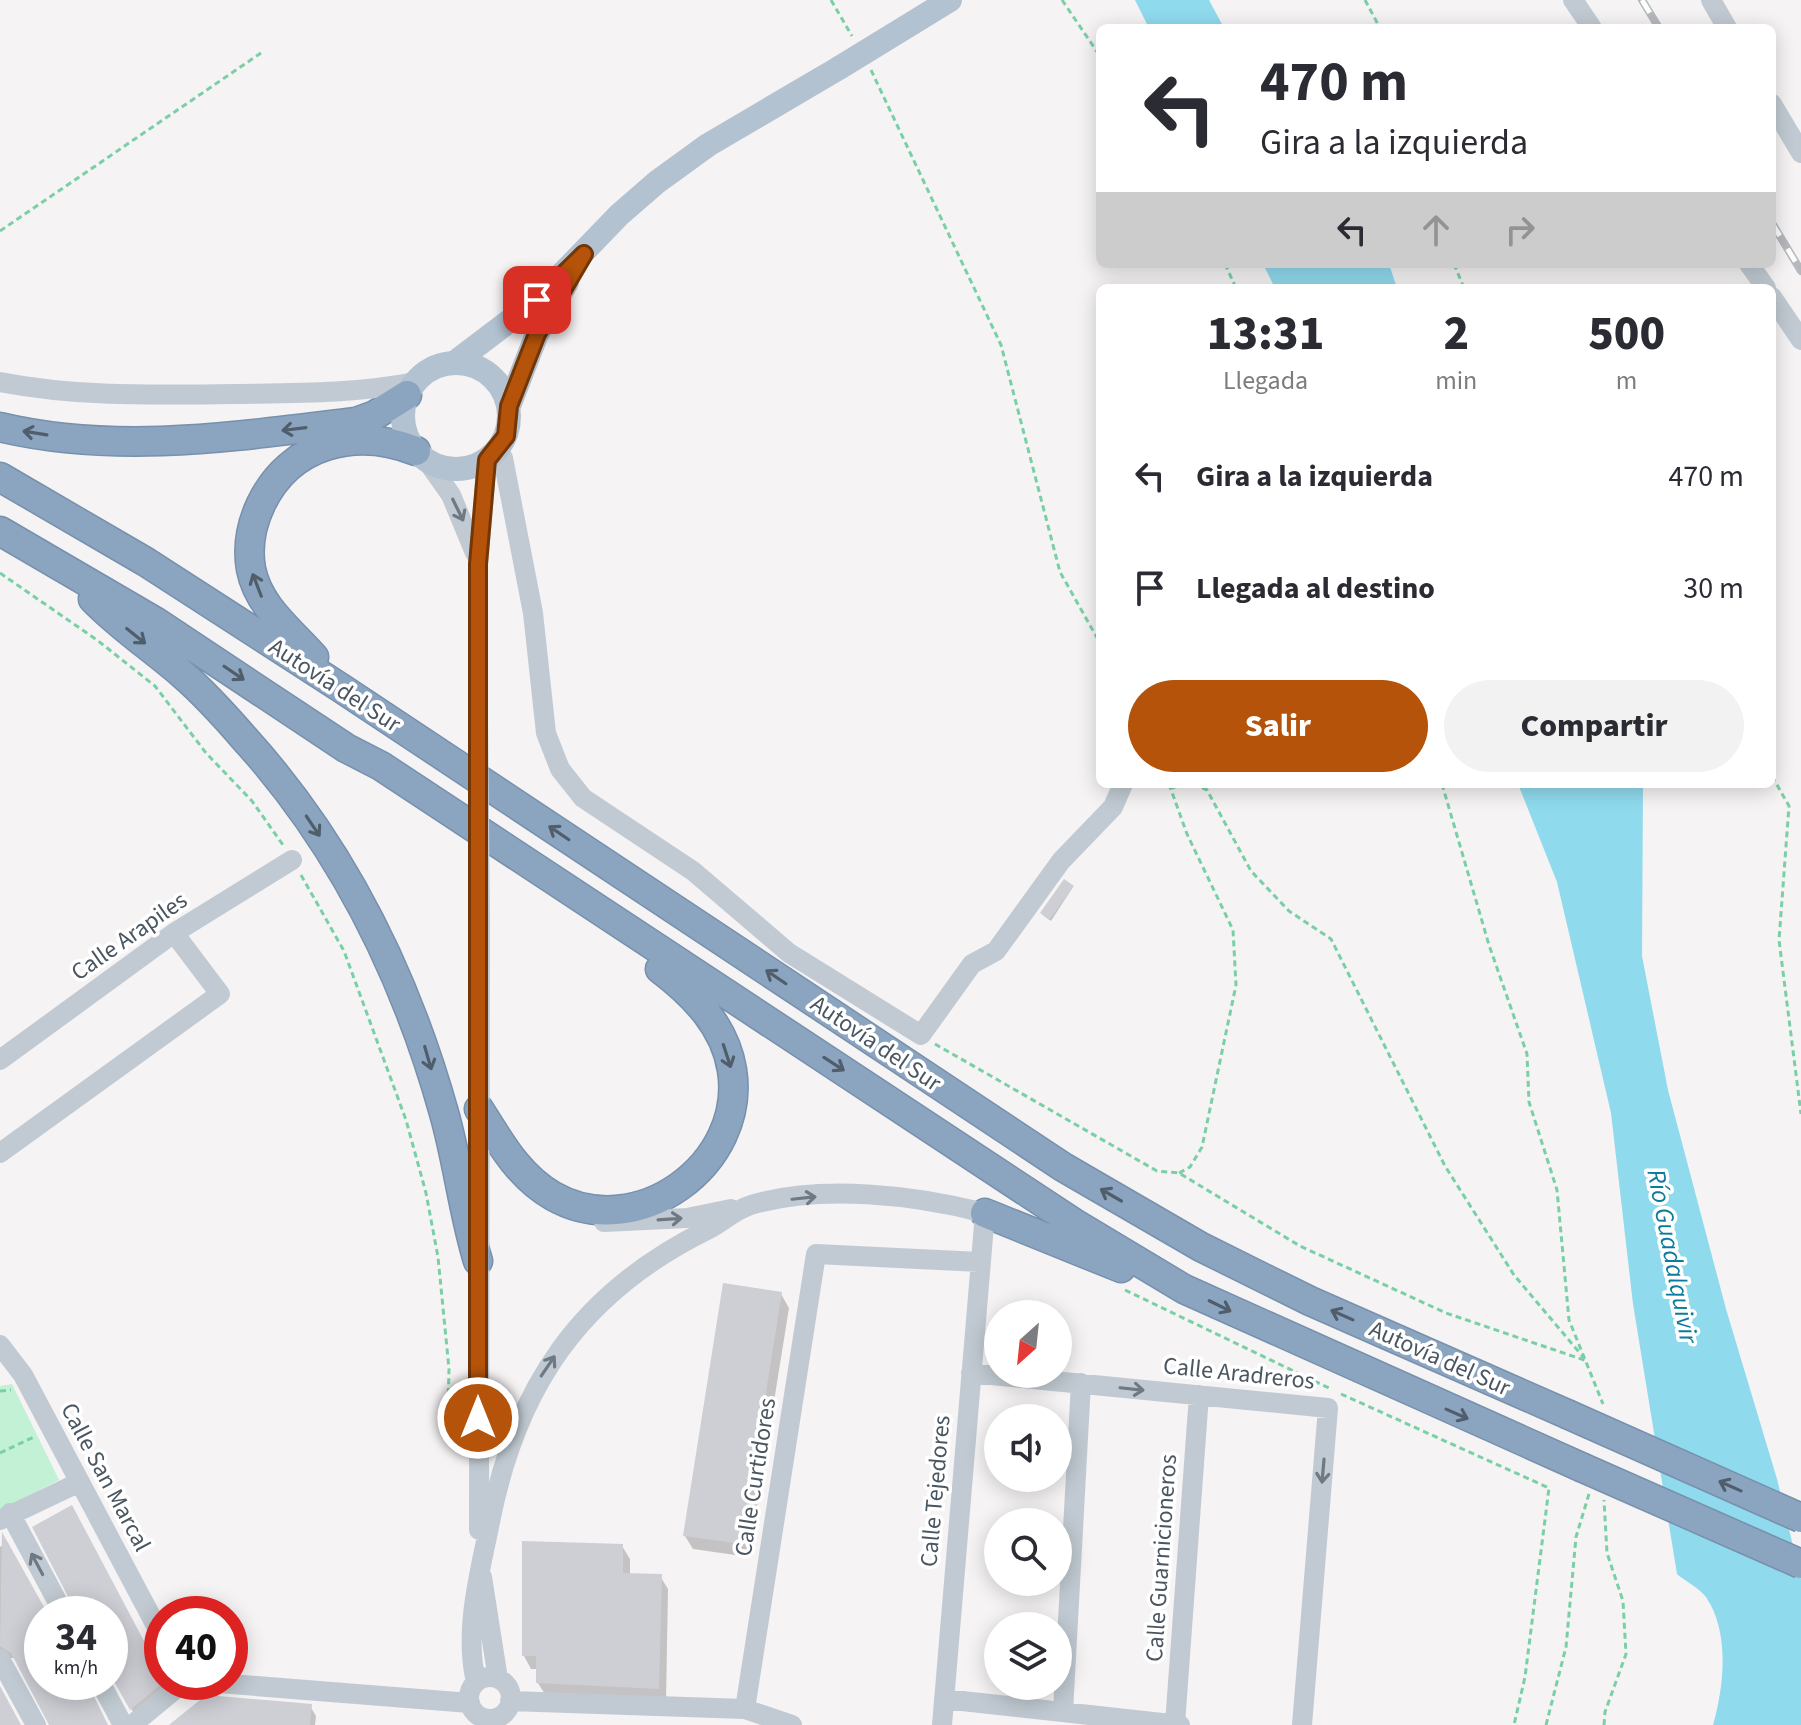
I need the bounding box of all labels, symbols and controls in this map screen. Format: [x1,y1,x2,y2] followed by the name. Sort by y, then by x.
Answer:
[1260,43,1408,122] text: 470 m
[1128,56,1232,160] icon: left
[1260,117,1528,168] text: Gira a la izquierda
[1330,208,1374,252] icon: left
[1414,208,1458,252] icon: ahead
[1498,208,1542,252] icon: right
[503,266,571,334] pin
[515,278,559,322] icon: arrive
[1207,300,1324,368] text: 13:31
[1443,300,1469,368] text: 2
[1588,300,1665,368] text: 500
[1223,362,1308,399] text: Llegada
[1435,362,1477,399] text: min
[1616,362,1637,399] text: m
[281,422,308,437] one-way arrow
[23,425,48,440] one-way arrow
[1128,454,1172,498] icon: left
[1196,455,1433,498] text: Gira a la izquierda
[1668,455,1744,498] text: 470 m
[451,498,466,522] one-way arrow
[1128,566,1172,610] icon: arrive
[1196,567,1435,610] text: Llegada al destino
[1683,567,1744,610] text: 30 m
[249,573,263,598] one-way arrow
[126,627,146,645] one-way arrow
[262,630,408,742] street label: Autovía del Sur
[222,665,244,682] one-way arrow
[1128,680,1428,772] button: Salir
[1444,680,1744,772] button: Compartir
[305,814,321,836] one-way arrow
[549,825,571,841] one-way arrow
[64,883,195,989] street label: Calle Arapiles
[765,969,788,985] one-way arrow
[803,987,949,1101] street label: Autovía del Sur
[721,1043,736,1068] one-way arrow
[421,1044,436,1070] one-way arrow
[822,1056,844,1073] one-way arrow
[1638,1166,1708,1347] water label: Río Guadalquivir
[1100,1187,1123,1203] one-way arrow
[791,1190,816,1205] one-way arrow
[656,1211,683,1226] one-way arrow
[1207,1299,1231,1314] one-way arrow
[984,1300,1072,1388] north arrow
[984,1300,1072,1700] map controls
[1330,1307,1354,1322] one-way arrow
[1364,1312,1516,1405] street label: Autovía del Sur
[1162,1348,1316,1399] street label: Calle Aradreros
[540,1355,556,1377] one-way arrow
[436,1376,520,1460] position arrow
[1118,1381,1145,1396] one-way arrow
[726,1395,785,1559] street label: Calle Curtidores
[52,1397,160,1558] street label: Calle San Marcal
[984,1404,1072,1492] button: sound
[1444,1407,1469,1422] one-way arrow
[911,1414,960,1568] street label: Calle Tejedores
[1137,1453,1186,1663] street label: Calle Guarnicioneros
[1315,1457,1330,1484] one-way arrow
[1718,1478,1742,1493] one-way arrow
[984,1508,1072,1596] button: search
[29,1552,45,1576] one-way arrow
[144,1596,248,1700] speed limit sign: 40
[55,1609,97,1666] text: 34
[984,1612,1072,1700] button: layers
[54,1654,98,1682] text: km/h

